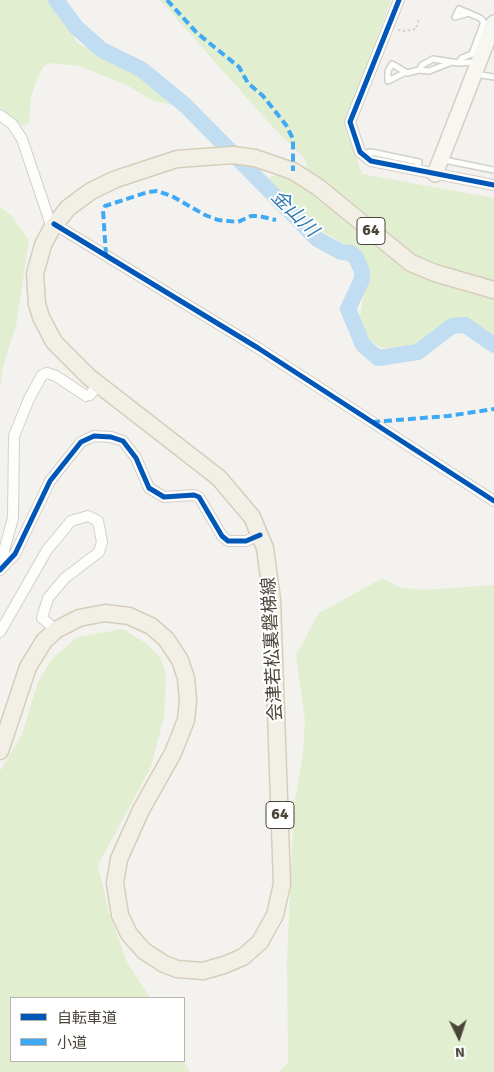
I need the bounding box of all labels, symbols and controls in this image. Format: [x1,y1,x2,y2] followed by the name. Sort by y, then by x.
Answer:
[266,186,322,242] water label: 金山川
[357,218,385,245] road number: 64
[258,577,288,721] street label: 会津若松裏磐梯線
[266,802,294,828] road number: 64
[10,997,185,1062] legend
[57,1009,117,1027] text: 自転車道
[434,1012,484,1062] north arrow
[57,1034,87,1052] text: 小道
[455,1044,466,1061] text: N

